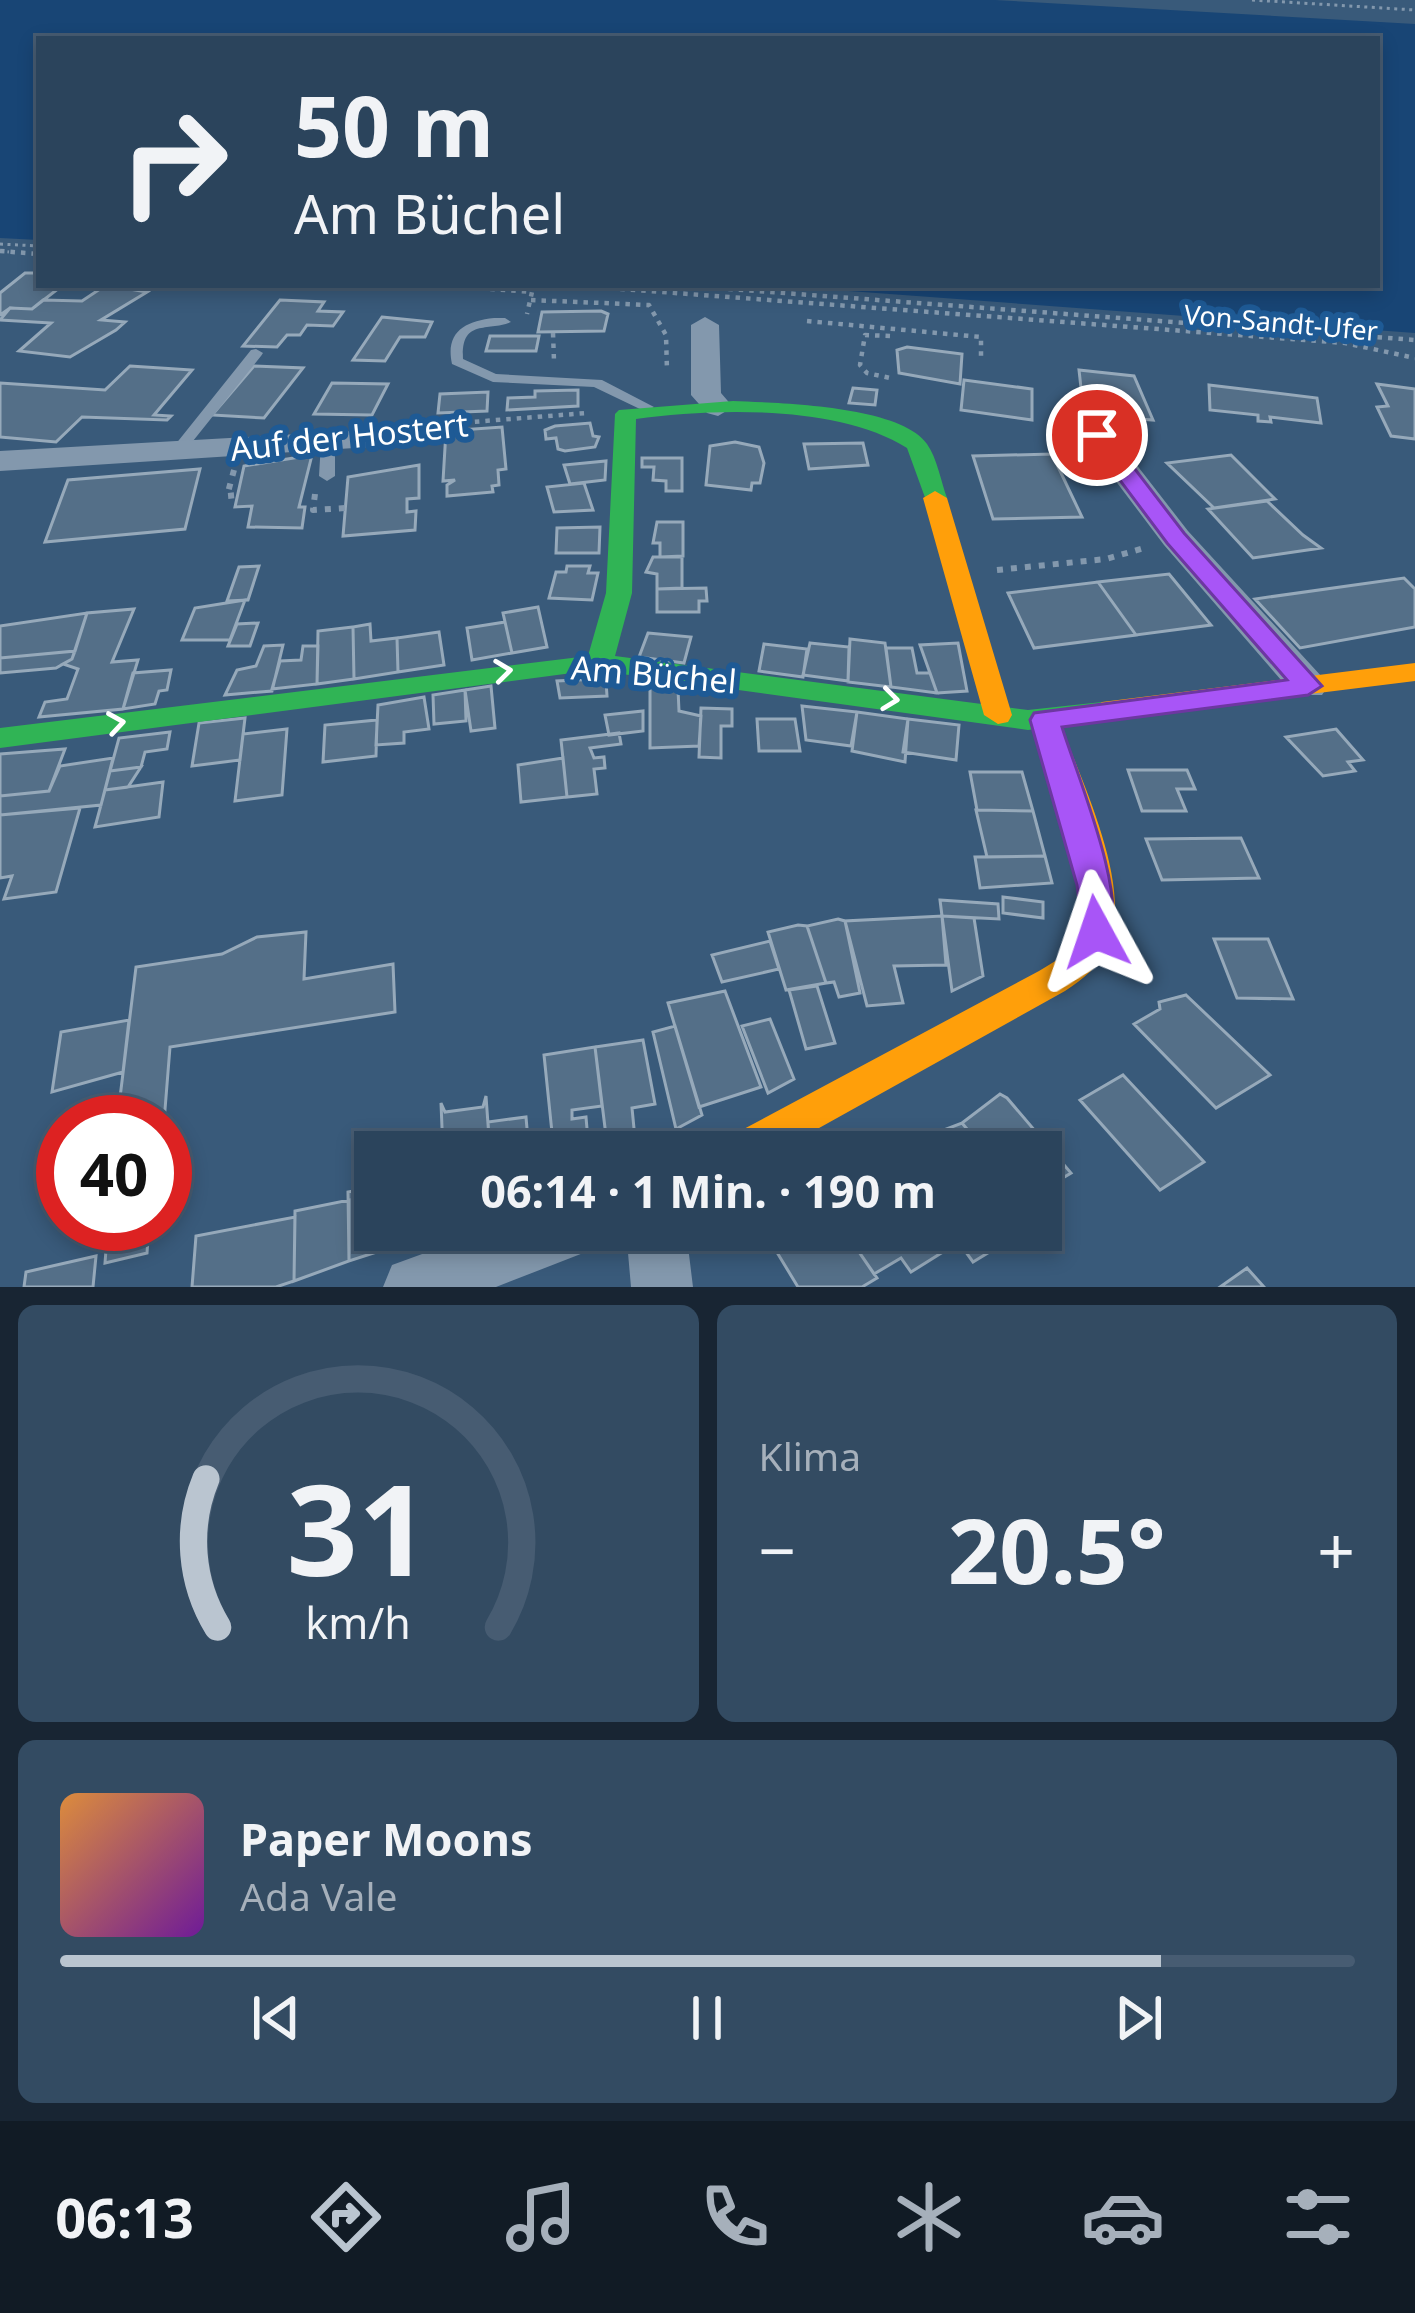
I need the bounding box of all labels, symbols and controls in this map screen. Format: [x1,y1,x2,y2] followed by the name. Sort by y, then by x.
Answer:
[294,67,494,182] text: 50 m
[96,84,252,240] icon: right
[294,176,565,250] text: Am Büchel
[1183,295,1379,349] street label: Von-Sandt-Ufer
[1046,384,1148,486] pin
[228,401,470,471] street label: Auf der Hostert
[1064,402,1130,468] icon: arrive
[569,644,739,704] street label: Am Büchel
[493,659,512,685] one-way arrow
[880,686,900,712] one-way arrow
[106,711,126,737] one-way arrow
[1033,869,1159,995] position arrow
[36,1095,192,1251] speed limit sign: 40
[480,1160,936,1221] text: 06:14 · 1 Min. · 190 m
[759,1429,861,1482] text: Klima
[287,1443,430,1613] text: 31
[948,1488,1166,1610] text: 20.5°
[759,1504,796,1594] text: −
[1317,1504,1355,1594] text: +
[306,1592,411,1651] text: km/h
[240,1808,533,1869] text: Paper Moons
[240,1869,397,1922] text: Ada Vale
[243,1985,309,2051] icon: previous
[674,1985,740,2051] icon: pause
[1106,1985,1172,2051] icon: next
[304,2175,388,2259] icon: directions
[499,2175,583,2259] icon: music
[693,2175,777,2259] icon: phone
[887,2175,971,2259] icon: climate
[1081,2175,1165,2259] icon: car
[1276,2175,1360,2259] icon: filters
[55,2180,194,2254] text: 06:13

